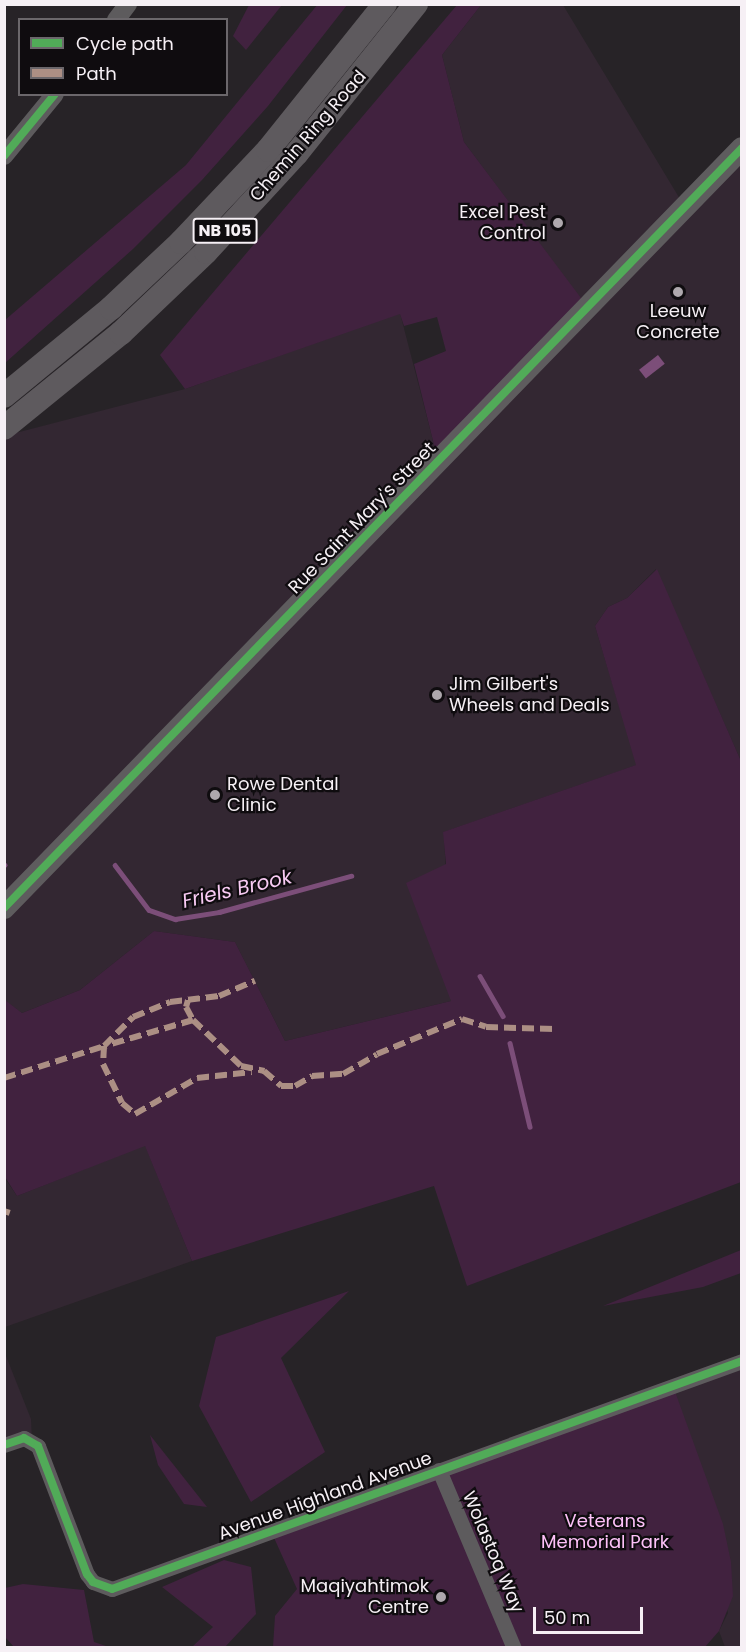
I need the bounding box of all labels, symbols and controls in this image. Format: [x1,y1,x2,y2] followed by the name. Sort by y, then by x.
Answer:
[18,18,228,96] legend
[76,31,174,56] text: Cycle path
[76,61,117,86] text: Path
[245,66,371,206] street label: Chemin Ring Road
[459,202,546,244] place label: Excel Pest Control
[551,216,565,230] marker: Excel Pest Control
[192,218,258,244] road number: NB 105
[671,285,685,299] marker: Leeuw Concrete
[636,301,720,344] place label: Leeuw Concrete
[284,438,440,598] street label: Rue Saint Mary's Street
[449,674,610,716] place label: Jim Gilbert's Wheels and Deals
[430,688,444,702] marker: Jim Gilbert's Wheels and Deals
[227,774,339,816] place label: Rowe Dental Clinic
[208,788,222,802] marker: Rowe Dental Clinic
[180,865,294,913] water label: Friels Brook
[215,1447,435,1545] street label: Avenue Highland Avenue
[458,1488,528,1616] street label: Wolastoq Way
[541,1511,669,1553] park label: Veterans Memorial Park
[301,1576,429,1618] place label: Maqiyahtimok Centre
[434,1590,448,1604] marker: Maqiyahtimok Centre
[536,1595,646,1633] scale bar
[544,1605,590,1630] text: 50 m

